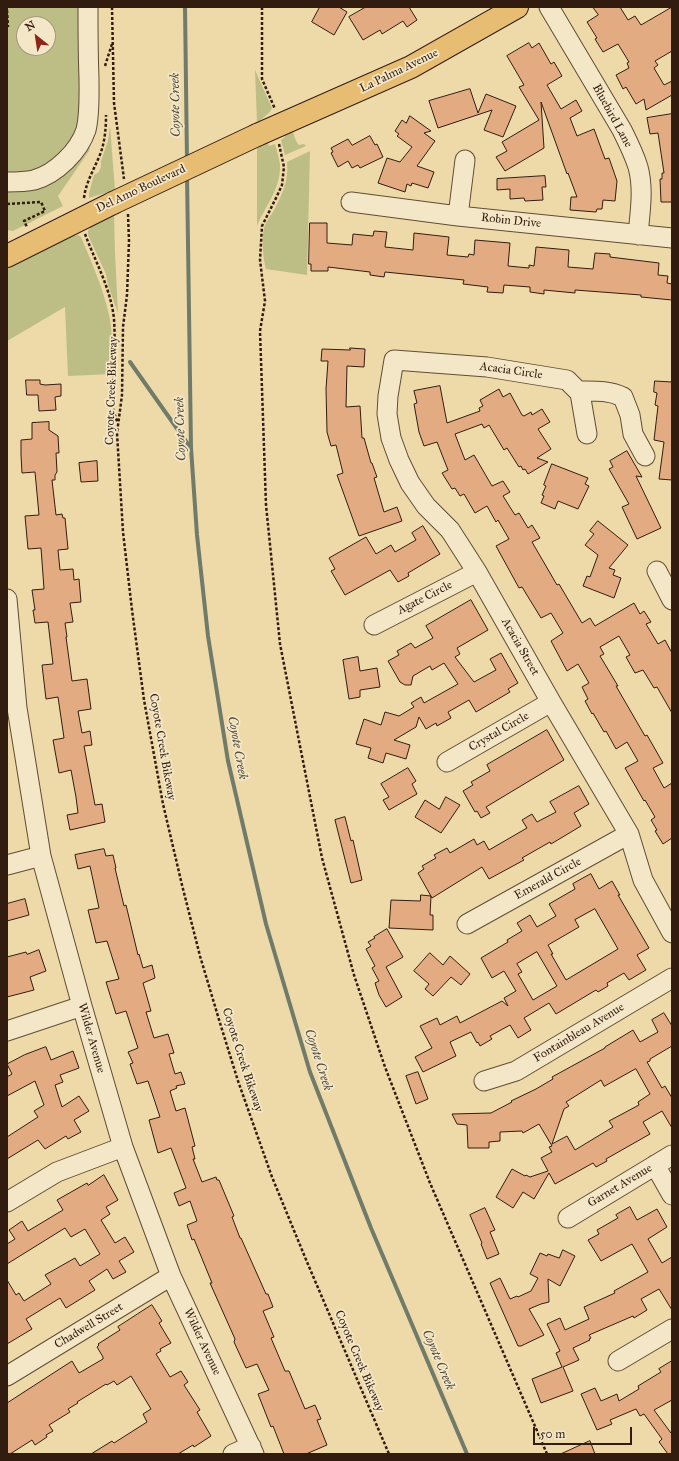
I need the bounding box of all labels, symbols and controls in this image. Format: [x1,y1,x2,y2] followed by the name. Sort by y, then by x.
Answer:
[16,16,56,56] north arrow
[23,18,38,34] text: N
[358,46,440,96] street label: La Palma Avenue
[168,73,184,137] water label: Coyote Creek
[589,82,635,150] street label: Bluebird Lane
[94,162,188,216] street label: Del Amo Boulevard
[480,211,542,231] street label: Robin Drive
[103,337,121,445] street label: Coyote Creek Bikeway
[479,359,543,383] street label: Acacia Circle
[172,397,190,461] water label: Coyote Creek
[395,578,455,618] street label: Agate Circle
[498,616,542,678] street label: Acacia Street
[145,692,179,802] street label: Coyote Creek Bikeway
[466,709,532,755] street label: Crystal Circle
[224,715,250,781] water label: Coyote Creek
[512,855,584,903] street label: Emerald Circle
[531,1000,627,1066] street label: Fontainbleau Avenue
[74,1001,108,1075] street label: Wilder Avenue
[218,1006,266,1114] street label: Coyote Creek Bikeway
[301,1027,335,1093] water label: Coyote Creek
[585,1161,655,1211] street label: Garnet Avenue
[52,1300,126,1352] street label: Chadwell Street
[180,1306,224,1378] street label: Wilder Avenue
[331,1308,387,1414] street label: Coyote Creek Bikeway
[418,1327,458,1393] water label: Coyote Creek
[535,1419,634,1445] scale bar
[540,1427,565,1441] text: 50 m

